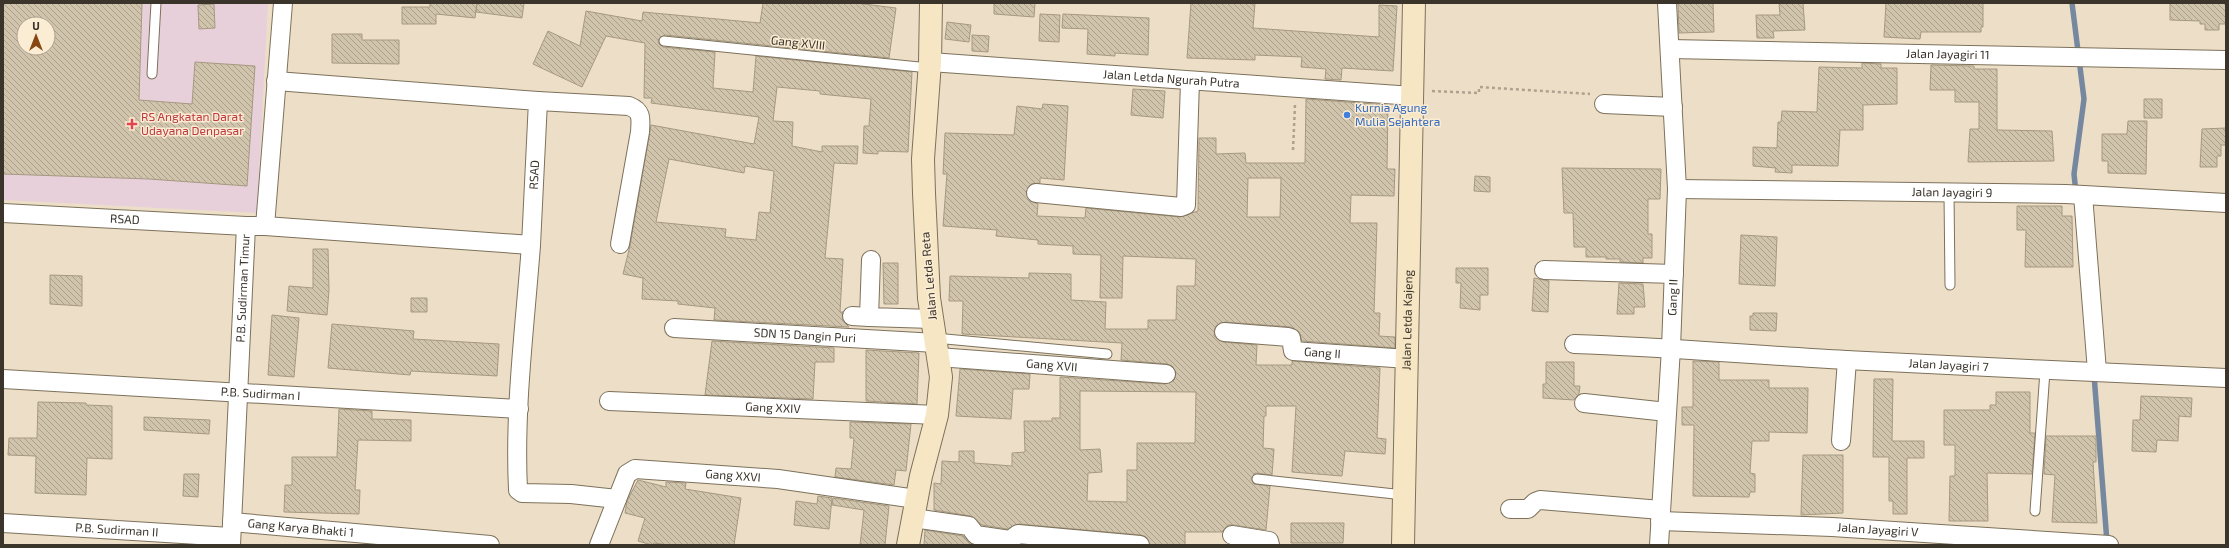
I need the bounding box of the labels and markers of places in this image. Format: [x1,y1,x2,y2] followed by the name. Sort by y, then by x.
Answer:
[1355,100,1440,129] place label: Kurnia Agung Mulia Sejahtera
[141,109,244,137] place label: RS Angkatan Darat Udayana Denpasar
[1342,110,1352,120] marker: Kurnia Agung Mulia Sejahtera
[126,118,138,130] marker: RS Angkatan Darat Udayana Denpasar

